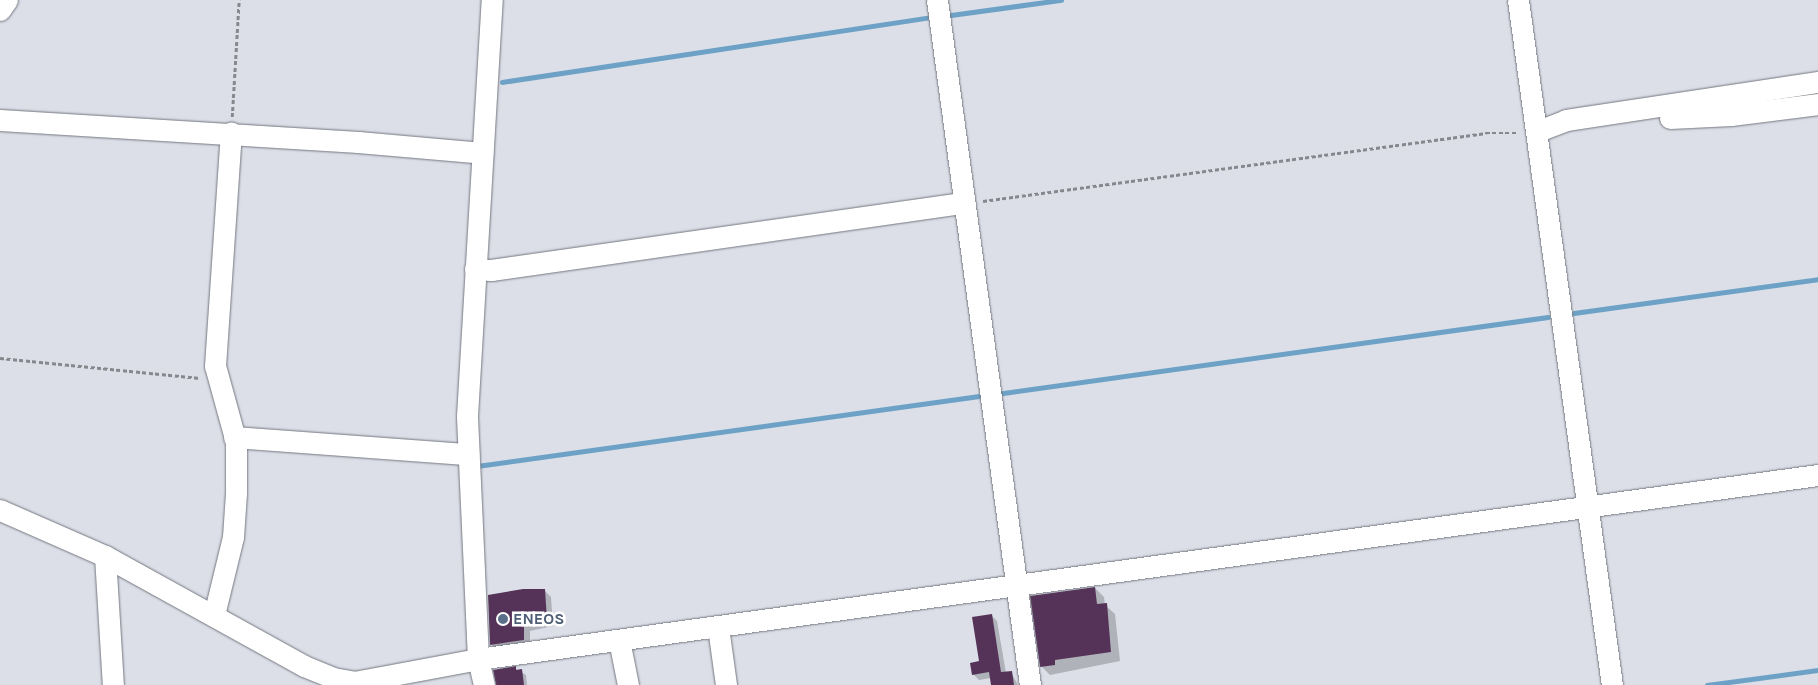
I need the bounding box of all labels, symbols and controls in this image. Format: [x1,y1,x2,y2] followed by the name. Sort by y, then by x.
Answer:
[513,609,564,629] place label: ENEOS
[497,613,509,625] marker: ENEOS

